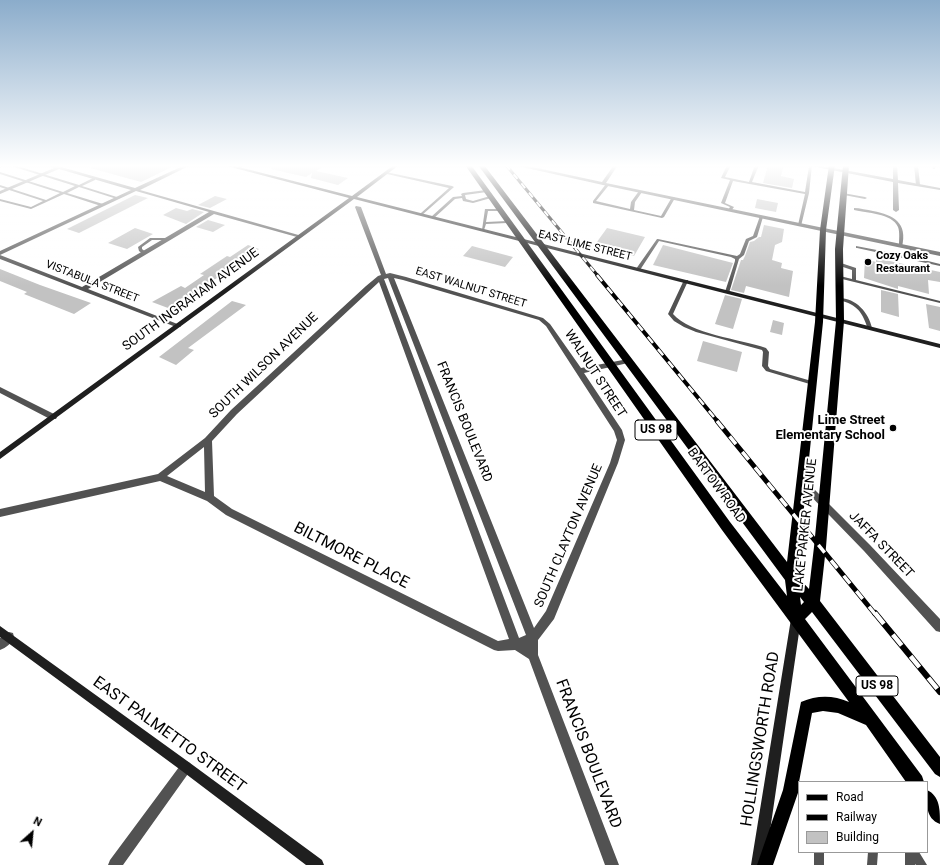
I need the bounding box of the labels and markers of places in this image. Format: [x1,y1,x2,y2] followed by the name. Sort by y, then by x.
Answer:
[876,249,930,275] place label: Cozy Oaks Restaurant
[863,257,873,267] marker: Cozy Oaks Restaurant
[775,413,885,444] place label: Lime Street Elementary School
[888,423,898,433] marker: Lime Street Elementary School

